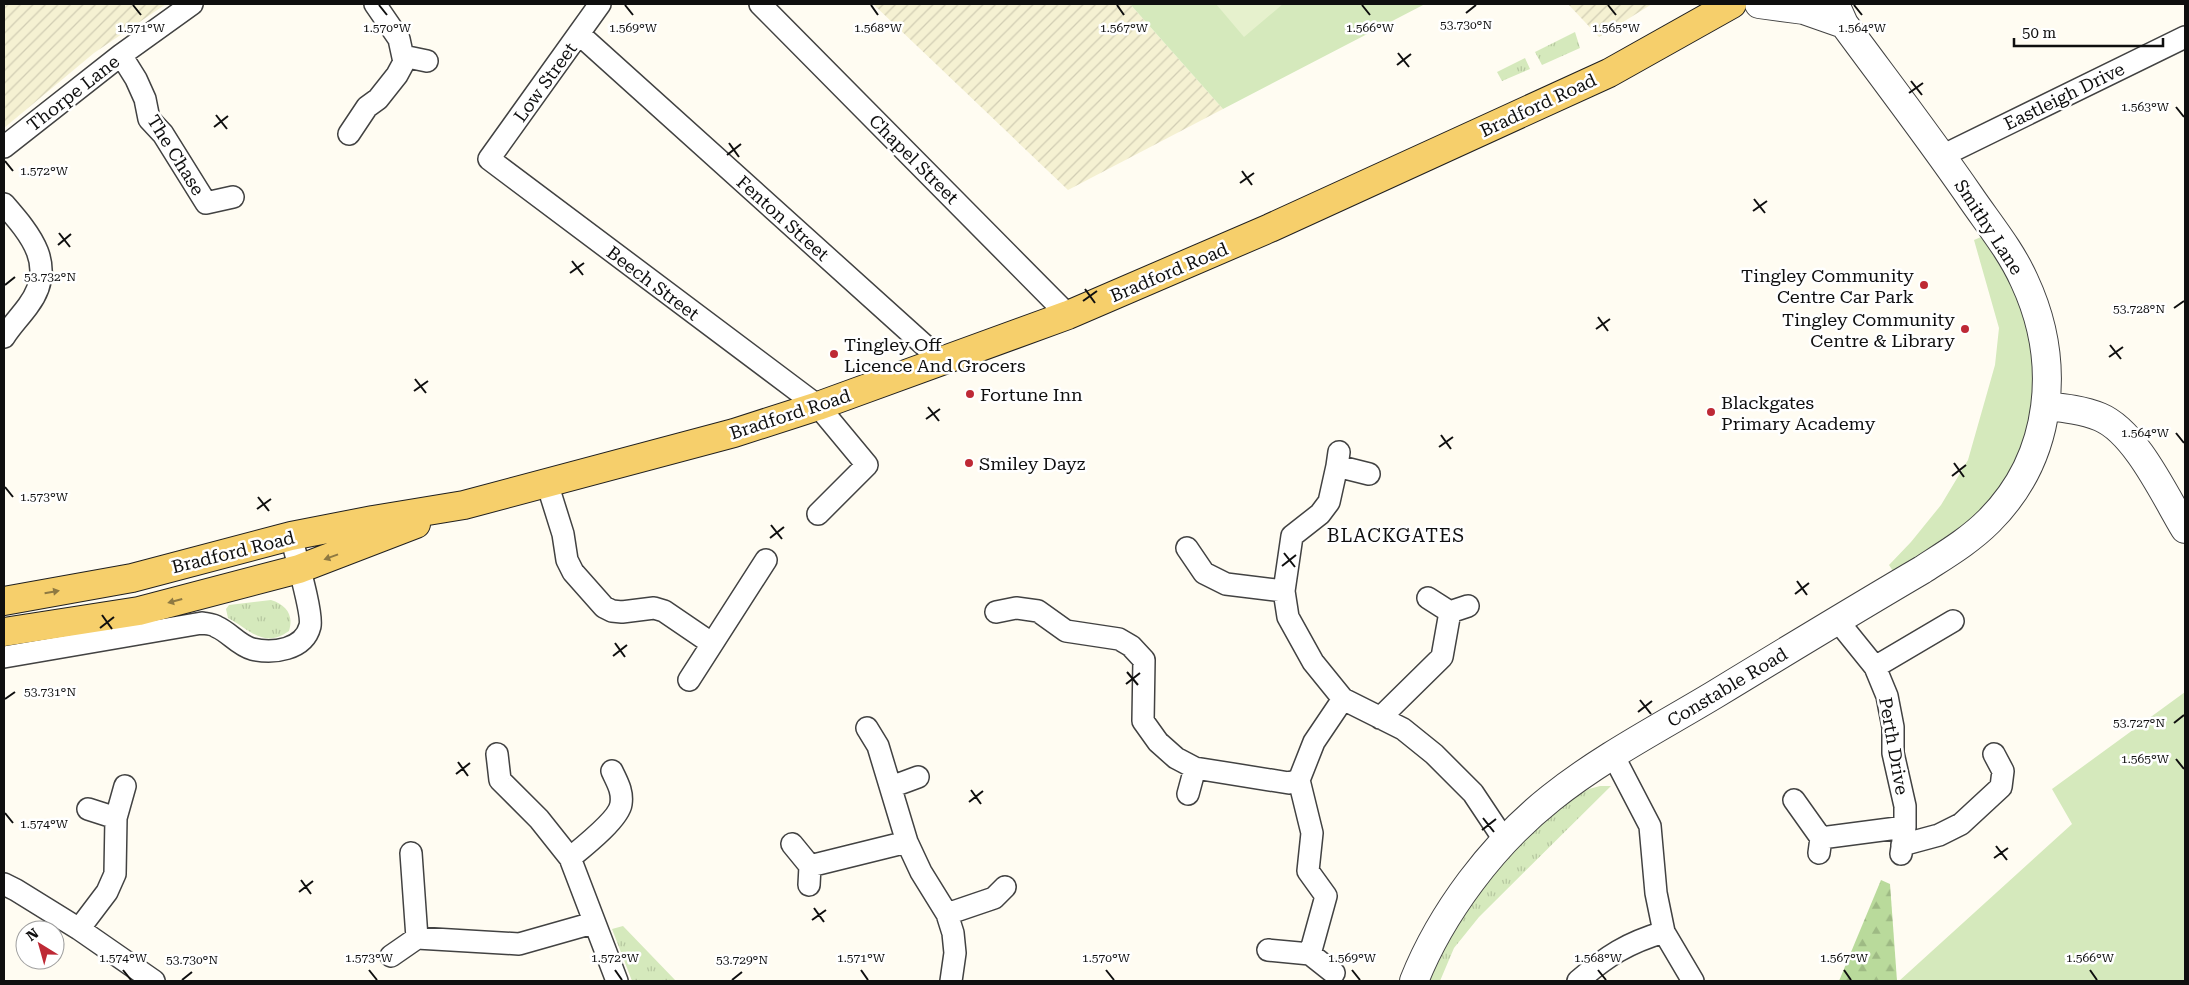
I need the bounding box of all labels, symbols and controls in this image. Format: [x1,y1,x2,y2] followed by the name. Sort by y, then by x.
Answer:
[2014,15,2163,47] scale bar
[1440,18,1492,32] text: 53.730°N
[117,21,166,35] text: 1.571°W
[363,21,412,35] text: 1.570°W
[609,21,658,35] text: 1.569°W
[854,21,903,35] text: 1.568°W
[1100,21,1149,35] text: 1.567°W
[1346,21,1395,35] text: 1.566°W
[1592,21,1641,35] text: 1.565°W
[1838,21,1887,35] text: 1.564°W
[2022,24,2057,42] text: 50 m
[509,38,581,126] street label: Low Street
[23,51,123,135] street label: Thorpe Lane
[2000,58,2128,134] street label: Eastleigh Drive
[1477,69,1600,141] street label: Bradford Road
[2121,100,2170,114] text: 1.563°W
[865,110,963,208] street label: Chapel Street
[143,111,209,199] street label: The Chase
[20,164,69,178] text: 1.572°W
[733,171,834,265] street label: Fenton Street
[1950,175,2028,279] street label: Smithy Lane
[1107,238,1231,306] street label: Bradford Road
[603,242,703,325] street label: Beech Street
[1741,265,1914,307] place label: Tingley Community Centre Car Park
[24,270,76,284] text: 53.732°N
[1918,279,1930,291] marker: Tingley Community Centre Car Park
[2113,302,2165,316] text: 53.728°N
[1782,309,1955,351] place label: Tingley Community Centre & Library
[1959,323,1971,335] marker: Tingley Community Centre & Library
[844,334,1025,376] place label: Tingley Off Licence And Grocers
[828,348,840,360] marker: Tingley Off Licence And Grocers
[727,384,854,443] street label: Bradford Road
[980,384,1083,405] place label: Fortune Inn
[964,388,976,400] marker: Fortune Inn
[1721,392,1876,434] place label: Blackgates Primary Academy
[1705,406,1717,418] marker: Blackgates Primary Academy
[2121,426,2170,440] text: 1.564°W
[979,453,1086,474] place label: Smiley Dayz
[963,457,975,469] marker: Smiley Dayz
[20,490,69,504] text: 1.573°W
[1327,524,1465,547] district label: BLACKGATES
[169,526,297,577] street label: Bradford Road
[323,553,338,561] one-way arrow
[44,588,60,596] one-way arrow
[167,597,182,605] one-way arrow
[1663,643,1791,731] street label: Constable Road
[24,685,76,699] text: 53.731°N
[1875,696,1913,796] street label: Perth Drive
[2113,716,2165,730] text: 53.727°N
[2121,752,2170,766] text: 1.565°W
[20,817,69,831] text: 1.574°W
[15,920,65,970] north arrow
[23,925,41,944] text: N
[99,951,148,965] text: 1.574°W
[345,951,394,965] text: 1.573°W
[591,951,640,965] text: 1.572°W
[837,951,886,965] text: 1.571°W
[1082,951,1131,965] text: 1.570°W
[1328,951,1377,965] text: 1.569°W
[1574,951,1623,965] text: 1.568°W
[1820,951,1869,965] text: 1.567°W
[2066,951,2115,965] text: 1.566°W
[166,953,218,967] text: 53.730°N
[716,953,768,967] text: 53.729°N

